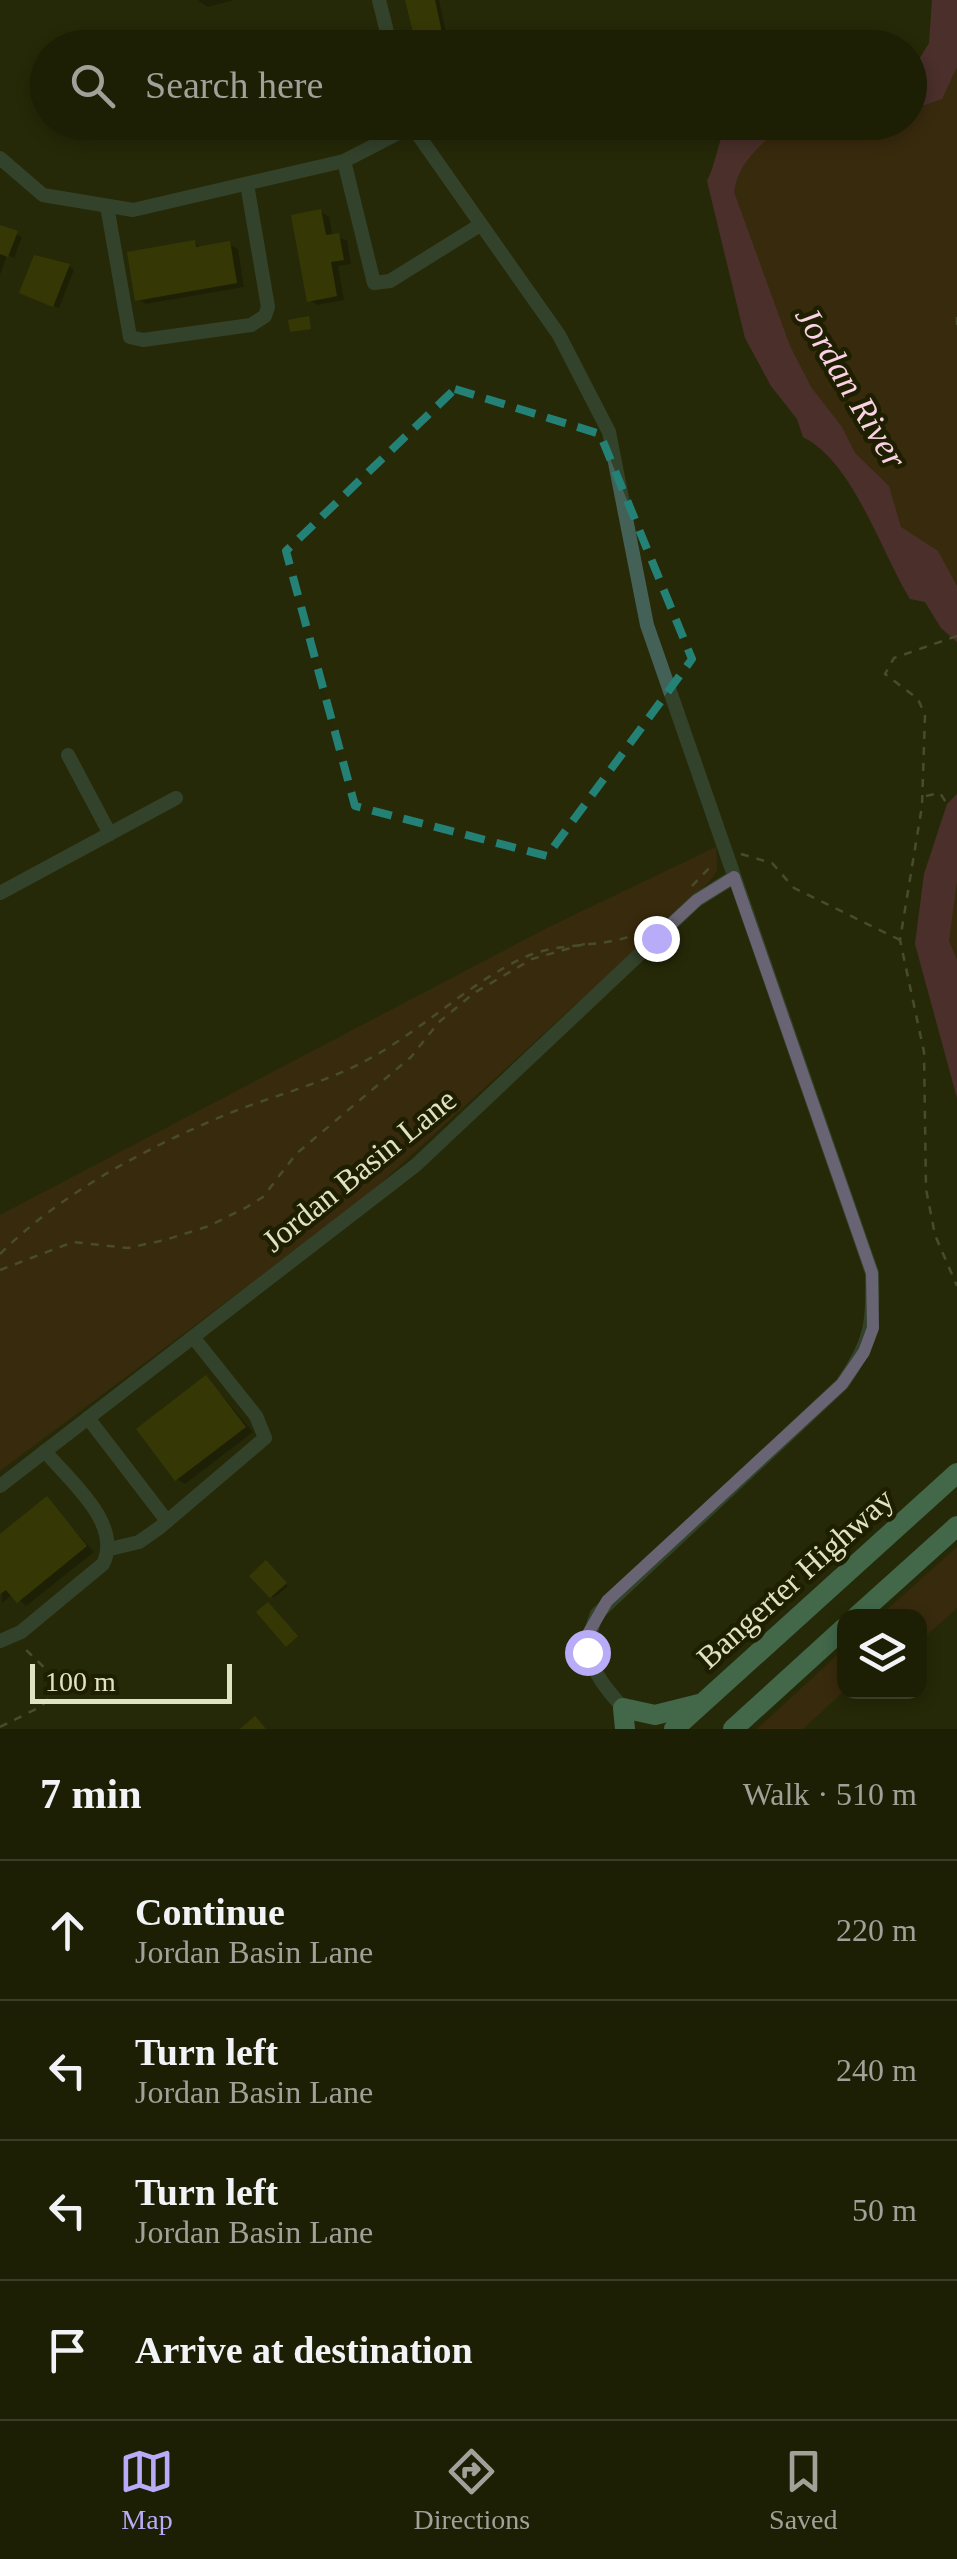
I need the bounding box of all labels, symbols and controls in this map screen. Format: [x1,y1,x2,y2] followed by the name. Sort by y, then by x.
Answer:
[30,30,927,140] search box
[65,58,120,113] icon: search
[145,64,323,106] text: Search here
[787,299,915,476] water label: Jordan River
[634,916,680,962] route end
[255,1081,463,1259] street label: Jordan Basin Lane
[690,1480,900,1676] street label: Bangerter Highway
[837,1609,927,1699] map controls
[837,1609,927,1699] button: layers
[565,1630,611,1676] route start
[30,1659,232,1704] scale bar
[45,1666,116,1697] text: 100 m
[40,1771,142,1817] text: 7 min
[743,1776,917,1812] text: Walk · 510 m
[135,1891,285,1933] text: Continue
[40,1903,95,1958] icon: ahead
[836,1912,917,1948] text: 220 m
[135,1934,373,1970] text: Jordan Basin Lane
[135,2031,278,2073] text: Turn left
[40,2043,95,2098] icon: left
[836,2052,917,2088] text: 240 m
[135,2074,373,2110] text: Jordan Basin Lane
[135,2171,278,2213] text: Turn left
[40,2183,95,2238] icon: left
[852,2192,917,2228] text: 50 m
[135,2214,373,2250] text: Jordan Basin Lane
[40,2323,95,2378] icon: arrive
[135,2329,473,2371] text: Arrive at destination
[119,2444,174,2536] tab: Map
[413,2444,530,2536] tab: Directions
[769,2444,838,2536] tab: Saved

